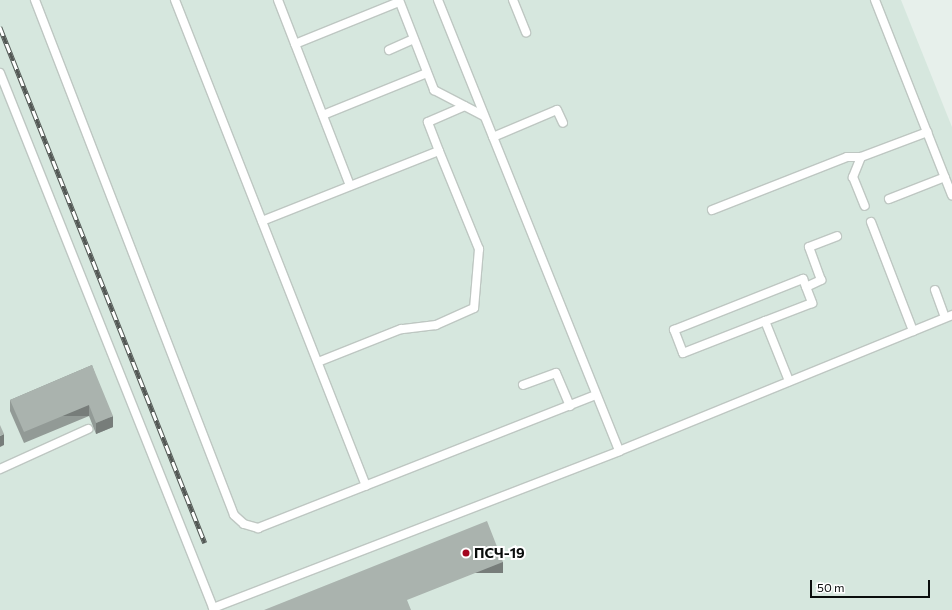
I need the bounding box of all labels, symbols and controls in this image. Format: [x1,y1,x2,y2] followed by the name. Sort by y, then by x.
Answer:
[474,545,525,561] place label: ПСЧ-19
[461,548,471,558] marker: ПСЧ-19
[812,572,932,598] scale bar
[817,580,845,594] text: 50 m

